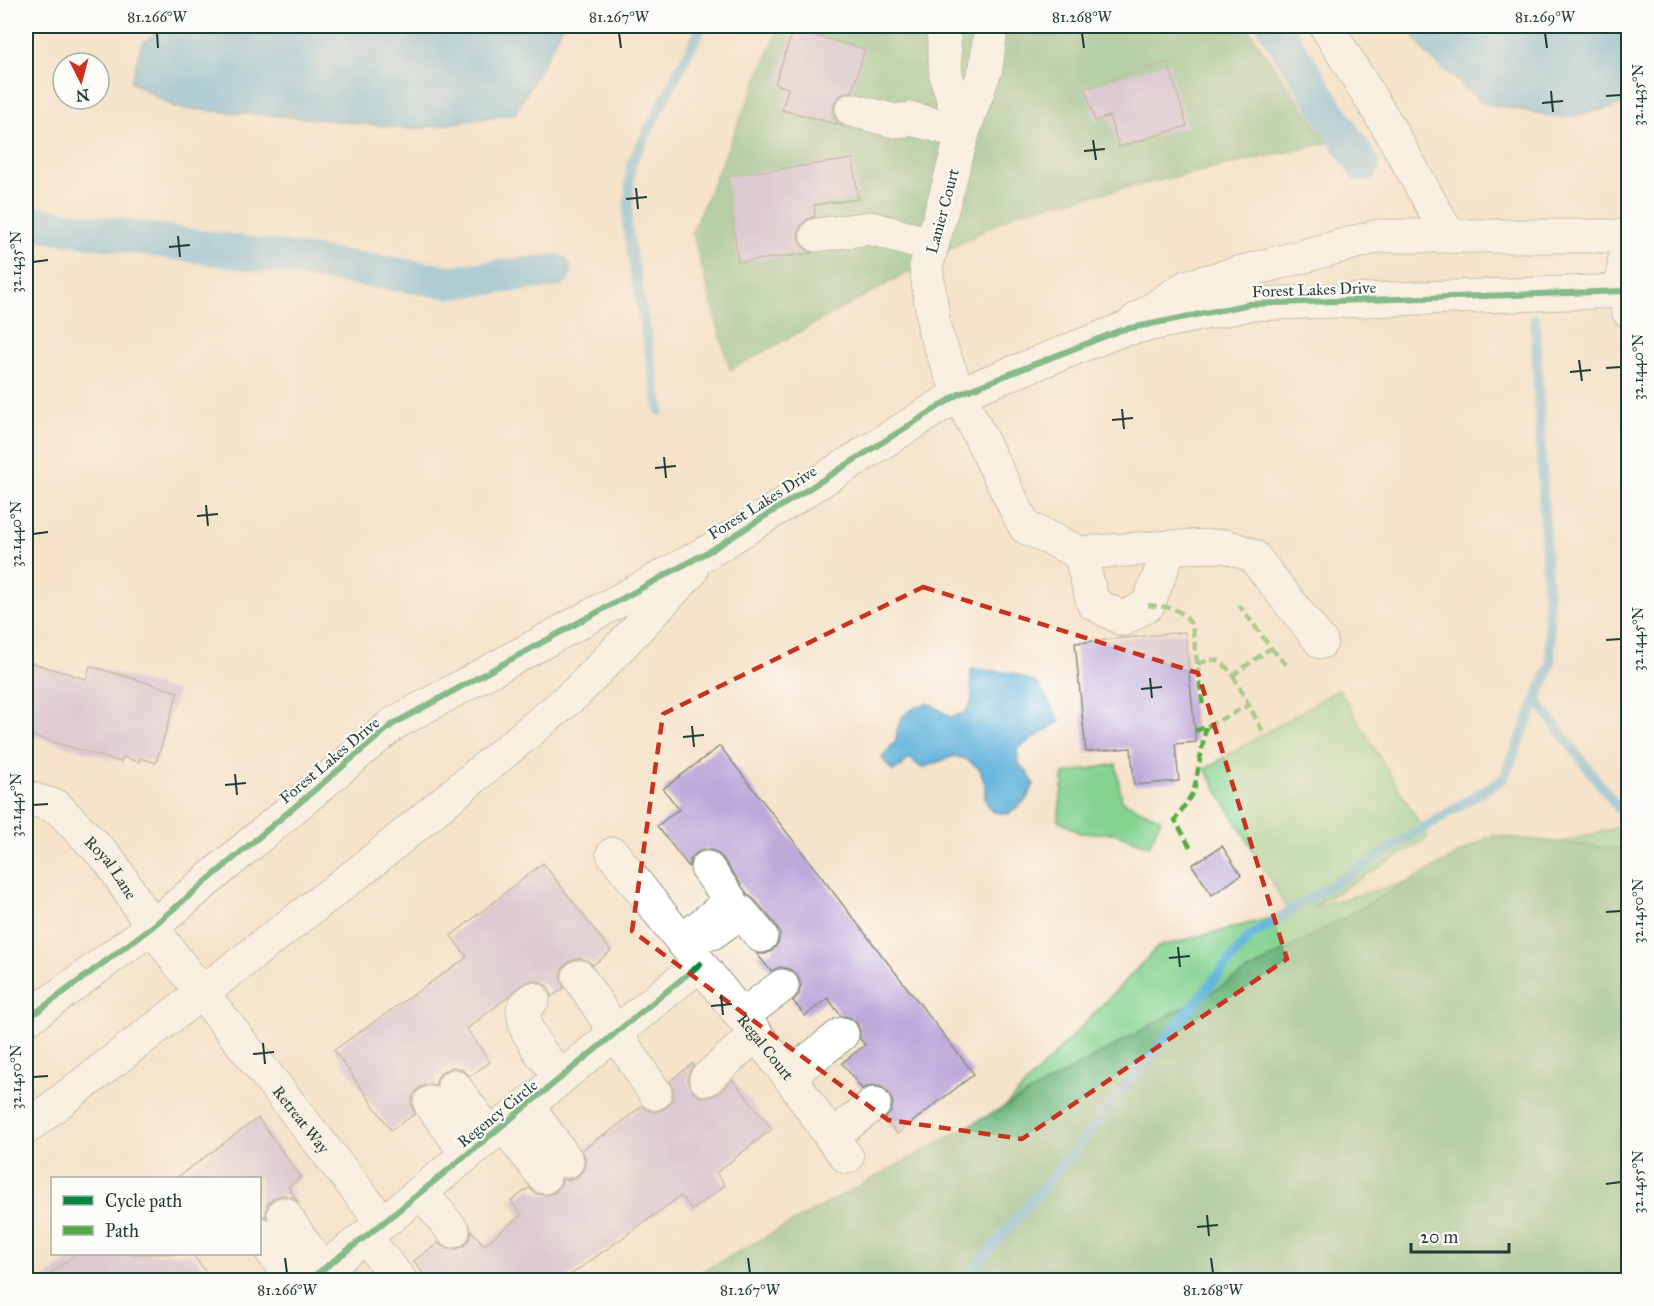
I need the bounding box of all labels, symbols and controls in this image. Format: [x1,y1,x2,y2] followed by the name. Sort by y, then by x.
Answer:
[127,8,187,26] text: 81.266°W
[589,8,650,26] text: 81.267°W
[1052,8,1113,26] text: 81.268°W
[1515,8,1576,26] text: 81.269°W
[51,51,111,111] north arrow
[1629,64,1647,126] text: 32.1435°N
[74,85,90,106] text: N
[922,166,963,256] street label: Lanier Court
[7,231,25,293] text: 32.1435°N
[1251,278,1377,301] street label: Forest Lakes Drive
[1629,334,1647,400] text: 32.1440°N
[704,461,820,543] street label: Forest Lakes Drive
[7,501,25,567] text: 32.1440°N
[1629,606,1647,671] text: 32.1445°N
[276,713,383,808] street label: Forest Lakes Drive
[7,772,25,837] text: 32.1445°N
[81,832,141,903] street label: Royal Lane
[1629,878,1647,943] text: 32.1450°N
[733,1010,798,1084] street label: Regal Court
[7,1044,25,1109] text: 32.1450°N
[454,1075,542,1152] street label: Regency Circle
[269,1082,334,1157] street label: Retreat Way
[1629,1150,1647,1214] text: 32.1455°N
[51,1177,261,1255] legend
[105,1190,182,1212] text: Cycle path
[1411,1216,1508,1254] scale bar
[105,1220,139,1242] text: Path
[1420,1226,1458,1248] text: 20 m
[257,1281,317,1299] text: 81.266°W
[720,1281,781,1299] text: 81.267°W
[1183,1281,1244,1299] text: 81.268°W

